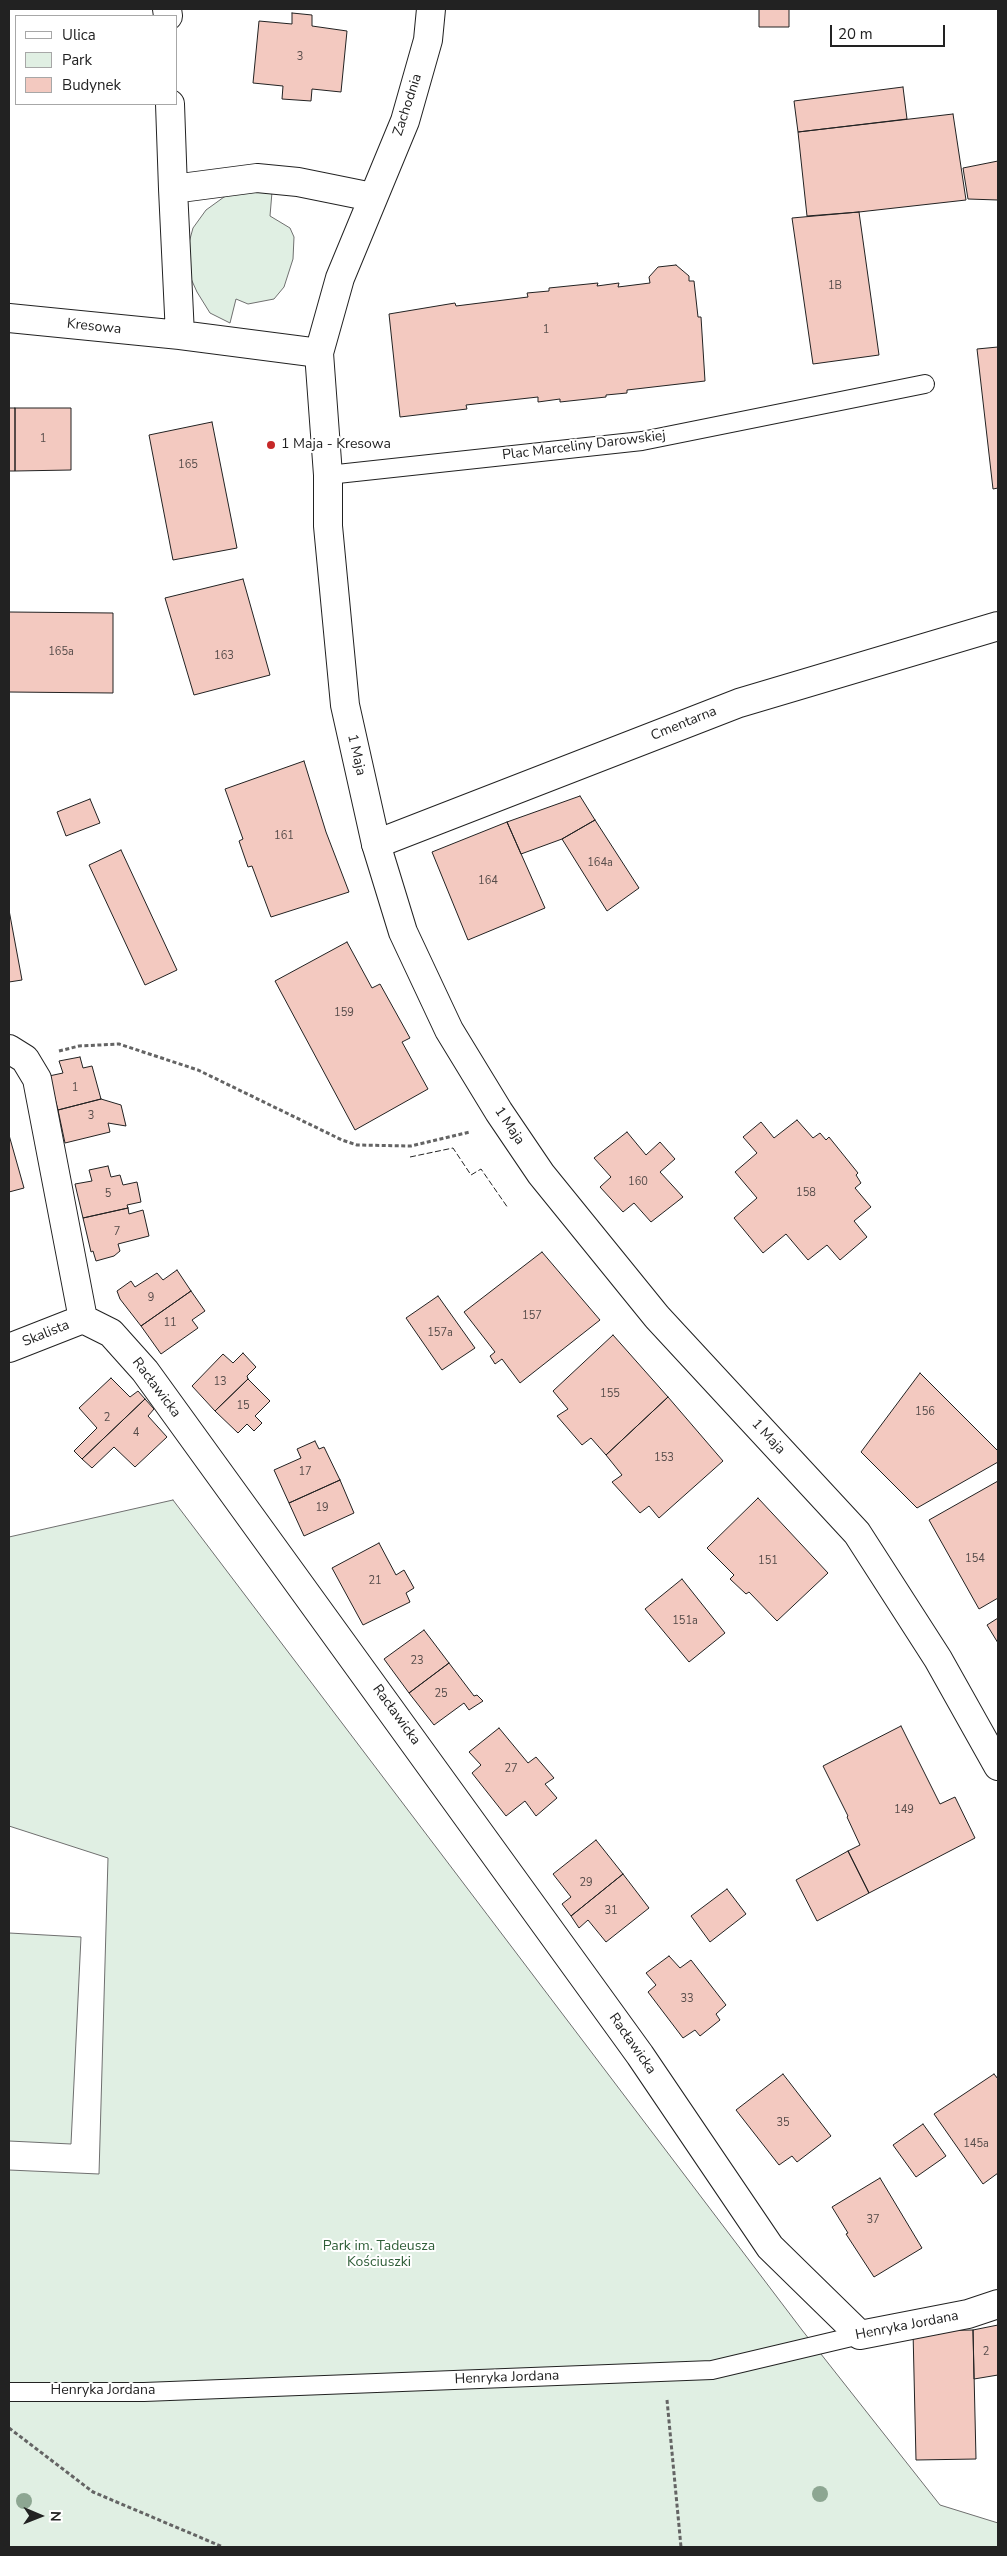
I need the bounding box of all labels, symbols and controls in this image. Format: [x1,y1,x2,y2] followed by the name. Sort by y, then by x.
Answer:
[15,15,178,105] legend
[832,15,947,47] scale bar
[838,24,873,44] text: 20 m
[62,25,96,45] text: Ulica
[62,50,92,70] text: Park
[297,50,303,64] house number: 3
[390,72,426,138] street label: Zachodnia
[62,75,121,95] text: Budynek
[828,279,842,293] house number: 1B
[66,316,122,338] street label: Kresowa
[543,323,549,337] house number: 1
[501,428,667,464] street label: Plac Marceliny Darowskiej
[40,432,46,446] house number: 1
[281,437,391,453] place label: 1 Maja - Kresowa
[265,439,277,451] marker: 1 Maja - Kresowa
[178,458,198,472] house number: 165
[48,645,74,659] house number: 165a
[214,649,234,663] house number: 163
[649,703,719,745] street label: Cmentarna
[343,733,369,777] street label: 1 Maja
[274,829,294,843] house number: 161
[587,856,613,870] house number: 164a
[478,874,498,888] house number: 164
[334,1006,354,1020] house number: 159
[72,1081,78,1095] house number: 1
[490,1104,528,1148] street label: 1 Maja
[88,1109,94,1123] house number: 3
[628,1175,648,1189] house number: 160
[796,1186,816,1200] house number: 158
[105,1187,111,1201] house number: 5
[114,1225,120,1239] house number: 7
[148,1291,154,1305] house number: 9
[522,1309,542,1323] house number: 157
[163,1316,177,1330] house number: 11
[20,1317,72,1351] street label: Skalista
[427,1326,453,1340] house number: 157a
[128,1355,184,1421] street label: Racławicka
[213,1375,227,1389] house number: 13
[600,1387,620,1401] house number: 155
[236,1399,250,1413] house number: 15
[915,1405,935,1419] house number: 156
[104,1411,110,1425] house number: 2
[747,1416,789,1458] street label: 1 Maja
[133,1426,139,1440] house number: 4
[654,1451,674,1465] house number: 153
[298,1465,312,1479] house number: 17
[315,1501,329,1515] house number: 19
[965,1552,985,1566] house number: 154
[758,1554,778,1568] house number: 151
[368,1574,382,1588] house number: 21
[672,1614,698,1628] house number: 151a
[410,1654,424,1668] house number: 23
[368,1682,424,1748] street label: Racławicka
[434,1687,448,1701] house number: 25
[504,1762,518,1776] house number: 27
[894,1803,914,1817] house number: 149
[579,1876,593,1890] house number: 29
[604,1904,618,1918] house number: 31
[680,1992,694,2006] house number: 33
[605,2010,659,2078] street label: Racławicka
[776,2116,790,2130] house number: 35
[963,2137,989,2151] house number: 145a
[866,2213,880,2227] house number: 37
[323,2239,435,2272] park label: Park im. Tadeusza Kościuszki
[854,2308,960,2344] street label: Henryka Jordana
[983,2345,989,2359] house number: 2
[454,2368,560,2388] street label: Henryka Jordana
[51,2383,155,2399] street label: Henryka Jordana
[15,2491,65,2541] north arrow
[46,2511,65,2522] text: N

